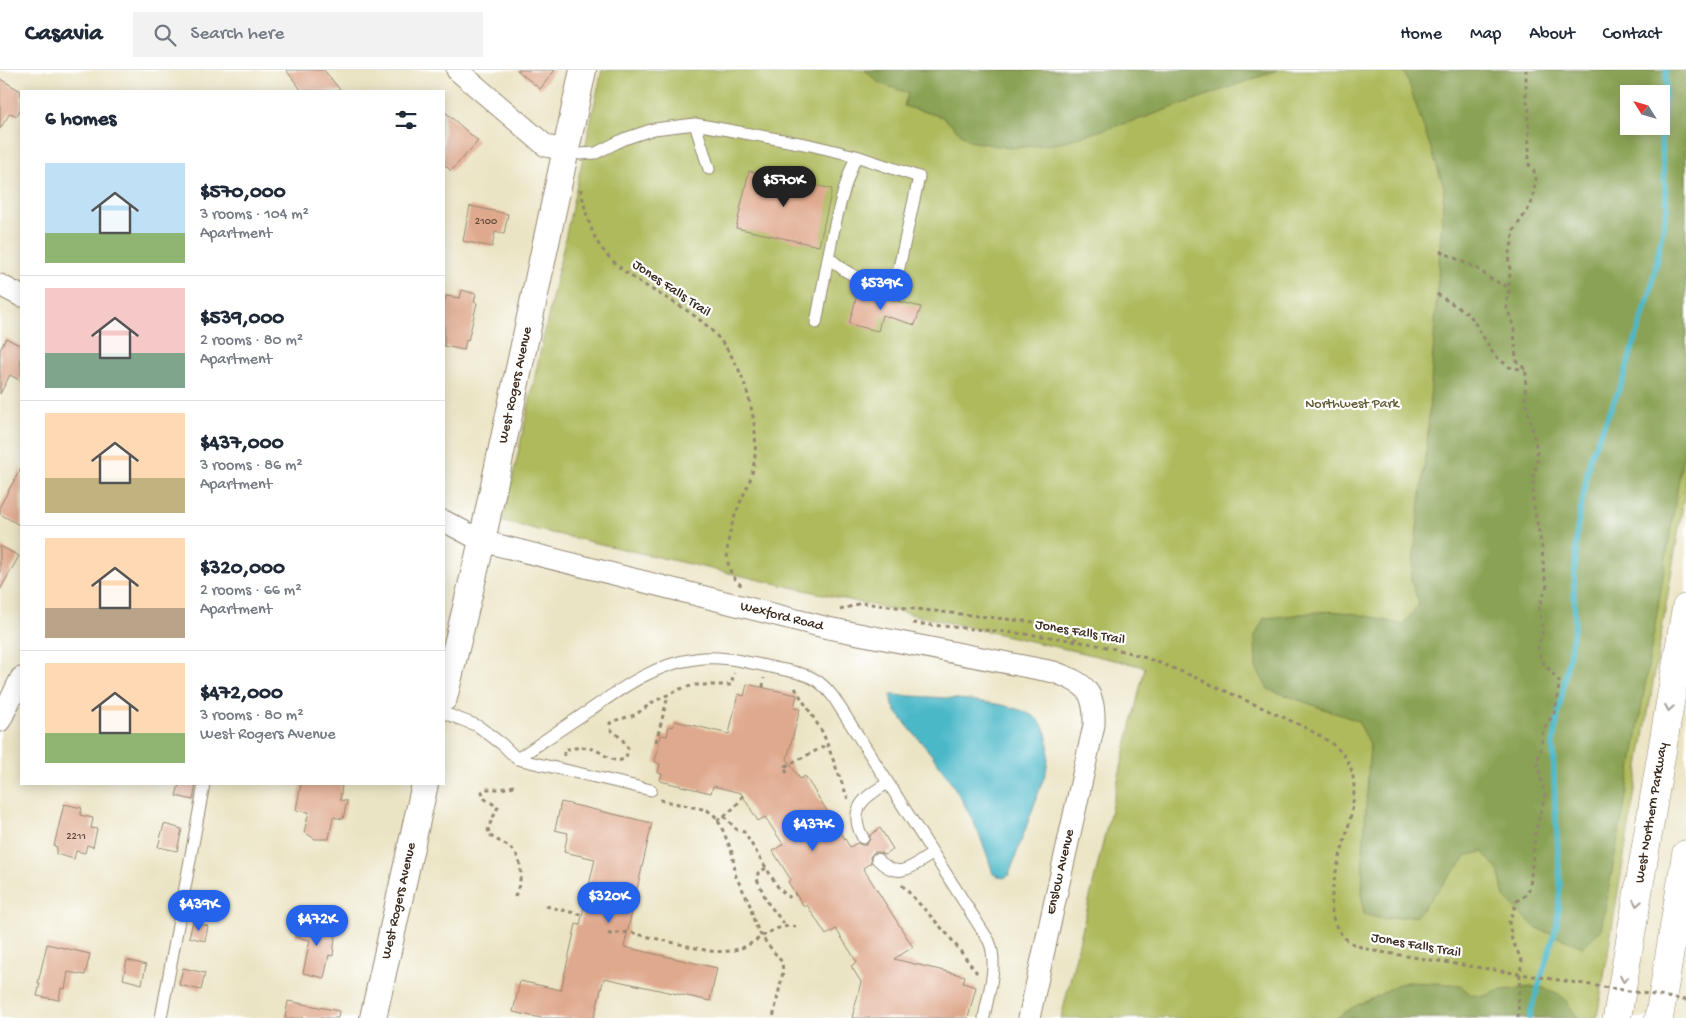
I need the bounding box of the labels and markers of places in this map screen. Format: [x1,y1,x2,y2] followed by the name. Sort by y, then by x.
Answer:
[749,166,819,208] pin: $570K
[846,268,916,311] pin: $539K
[778,810,848,852] pin: $437K
[574,882,644,924] pin: $320K
[164,890,234,932] pin: $439K
[282,904,352,947] pin: $472K

